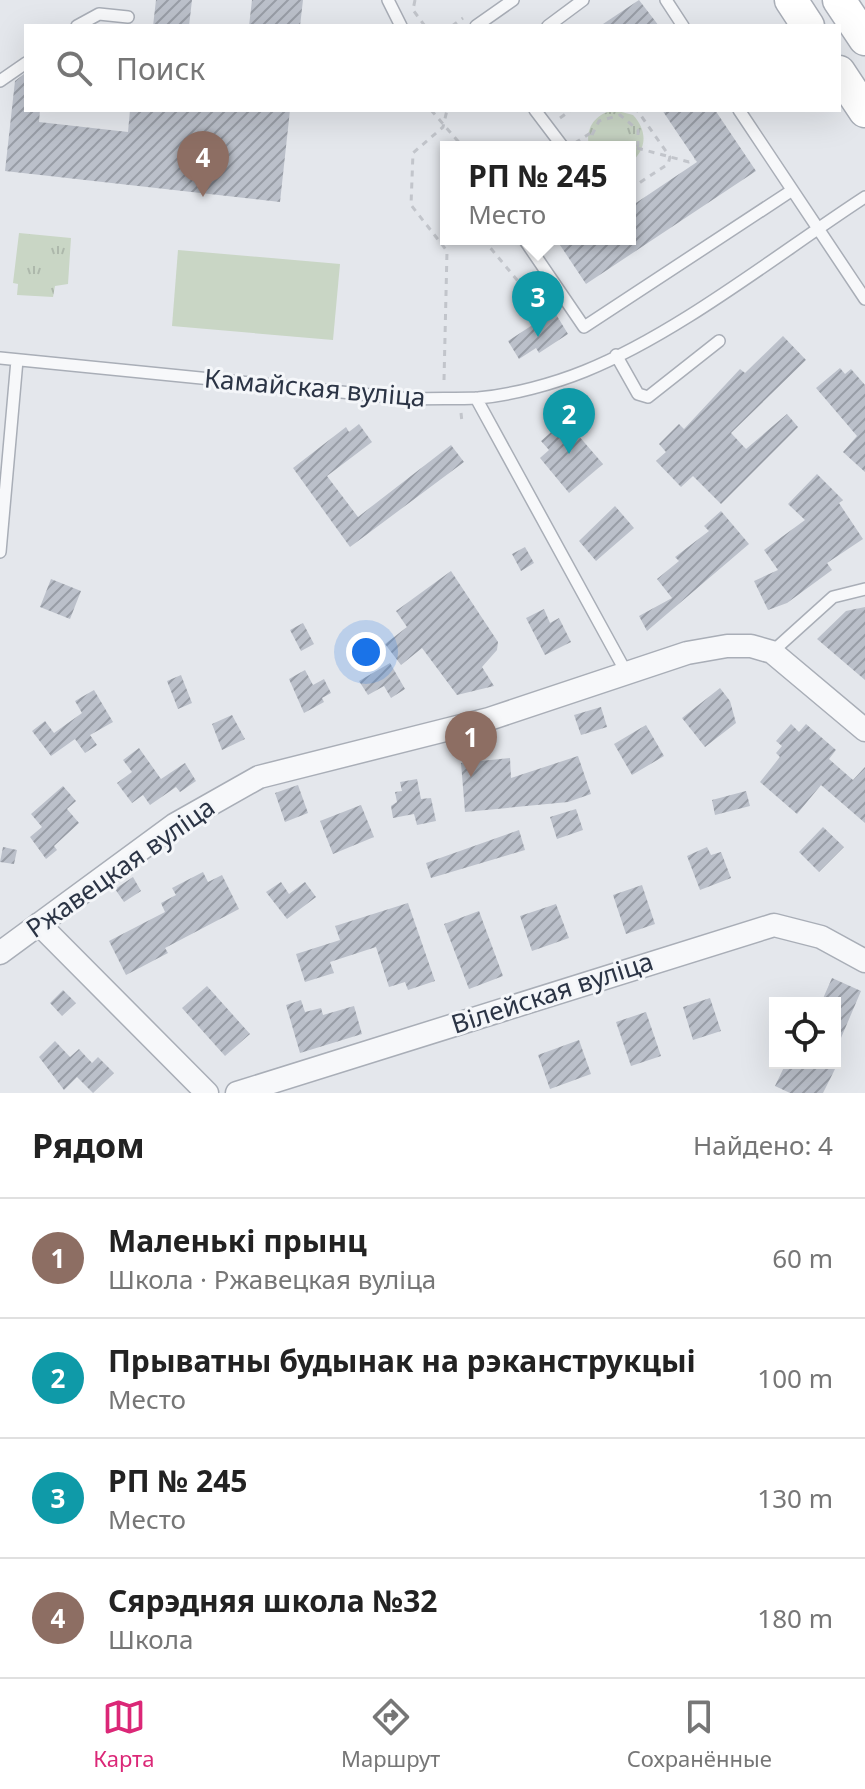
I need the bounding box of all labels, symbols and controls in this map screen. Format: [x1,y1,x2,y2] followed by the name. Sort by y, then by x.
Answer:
[24,24,841,112] search box
[52,46,96,90] icon: search
[116,48,205,89] text: Поиск
[177,131,229,197] pin: 4
[440,141,636,245] popup
[468,155,608,196] text: РП № 245
[468,196,546,232] text: Место
[512,271,564,337] pin: 3
[203,359,427,415] street label: Камайская вуліца
[543,388,595,454] pin: 2
[346,632,386,672] your location
[445,711,497,777] pin: 1
[19,788,221,946] street label: Ржавецкая вуліца
[446,942,658,1042] street label: Вілейская вуліца
[769,997,841,1069] map controls
[769,997,841,1069] button: locate
[32,1122,145,1168] text: Рядом
[693,1127,833,1163] text: Найдено: 4
[108,1220,367,1261] text: Маленькі прынц
[51,1240,65,1276] text: 1
[772,1240,833,1276] text: 60 m
[108,1261,436,1297] text: Школа · Ржавецкая вуліца
[108,1340,696,1381] text: Прыватны будынак на рэканструкцыі
[51,1360,65,1396] text: 2
[757,1360,833,1396] text: 100 m
[108,1381,186,1417] text: Место
[108,1460,247,1501] text: РП № 245
[51,1480,65,1516] text: 3
[757,1480,833,1516] text: 130 m
[108,1501,186,1537] text: Место
[108,1580,438,1621] text: Сярэдняя школа №32
[51,1600,65,1636] text: 4
[757,1600,833,1636] text: 180 m
[108,1621,193,1657] text: Школа
[93,1695,155,1773] tab: Карта
[341,1695,440,1773] tab: Маршрут
[627,1695,772,1773] tab: Сохранённые

